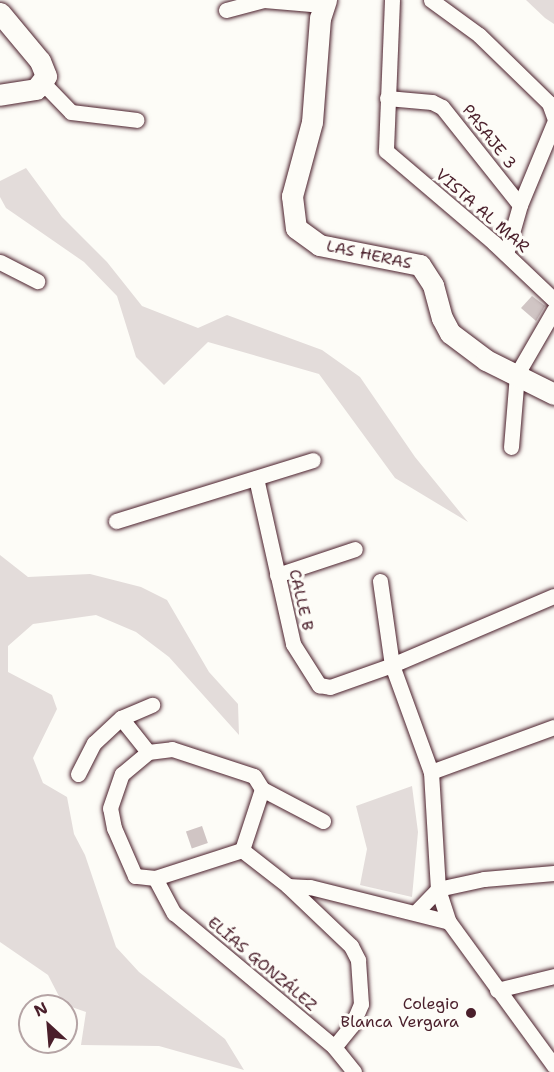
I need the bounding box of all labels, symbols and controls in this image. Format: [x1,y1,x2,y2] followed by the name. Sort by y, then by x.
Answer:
[458,101,520,173] street label: PASAJE 3
[431,165,533,257] street label: VISTA AL MAR
[325,237,413,273] street label: LAS HERAS
[285,567,317,633] street label: CALLE B
[204,913,320,1015] street label: ELÍAS GONZÁLEZ
[18,994,78,1054] north arrow
[340,994,459,1032] place label: Colegio Blanca Vergara
[30,997,51,1021] text: N
[464,1006,478,1020] marker: Colegio Blanca Vergara

